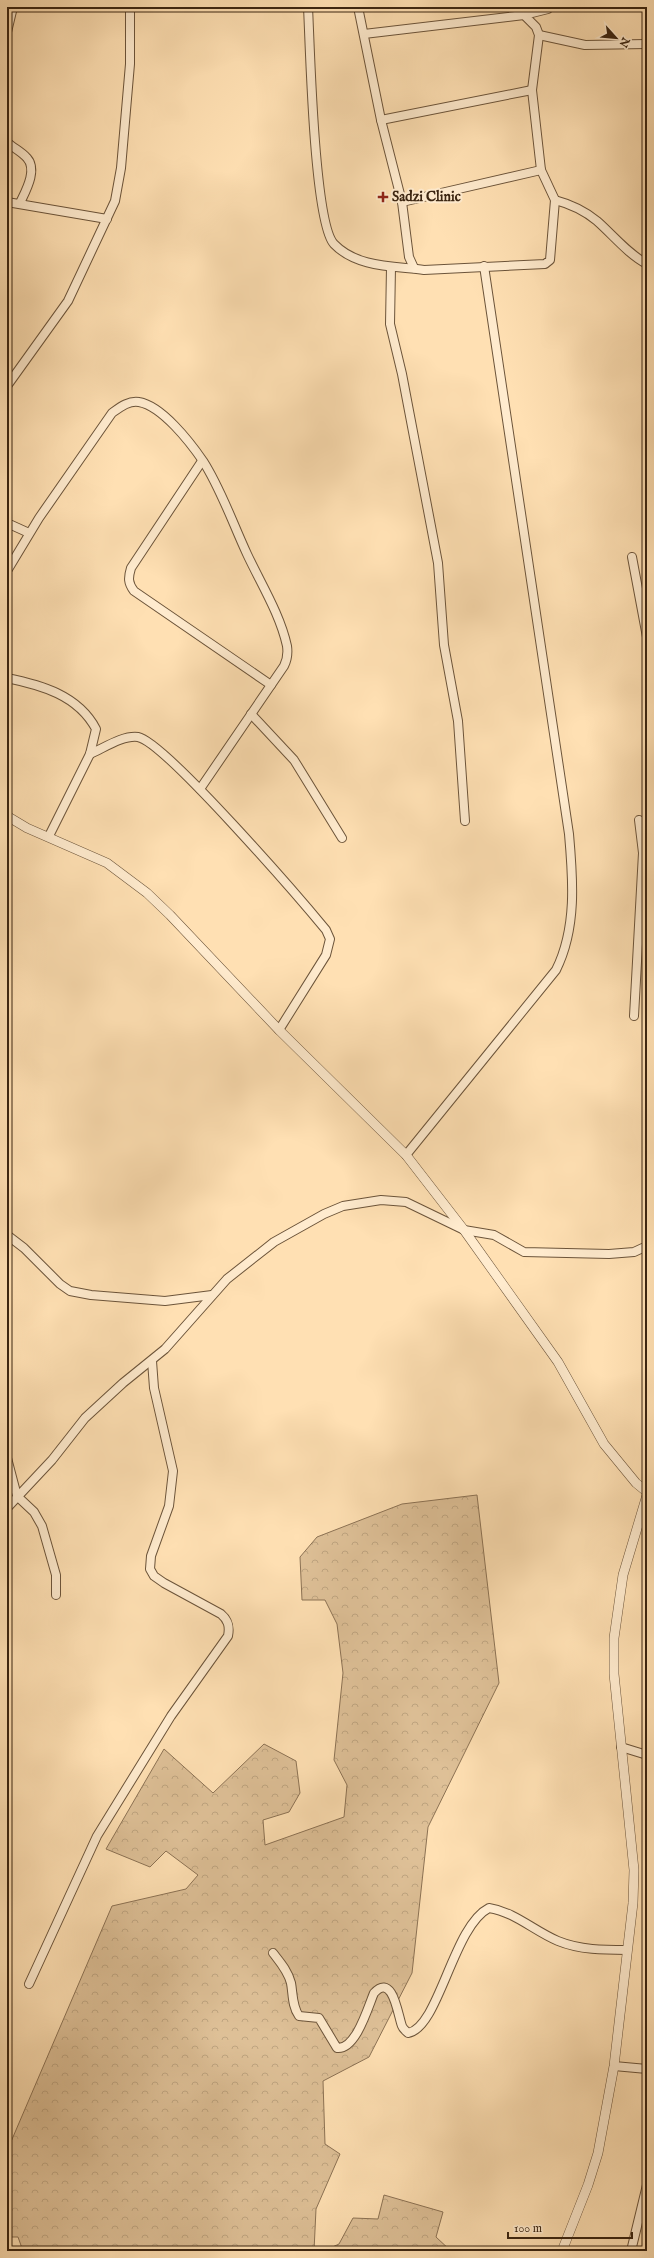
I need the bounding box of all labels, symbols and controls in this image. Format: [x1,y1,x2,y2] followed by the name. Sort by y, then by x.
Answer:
[596,18,636,58] north arrow
[615,34,633,50] text: N
[392,188,461,206] place label: Sadzi Clinic
[377,191,389,203] marker: Sadzi Clinic
[508,2214,632,2240] scale bar
[514,2221,542,2236] text: 100 m

